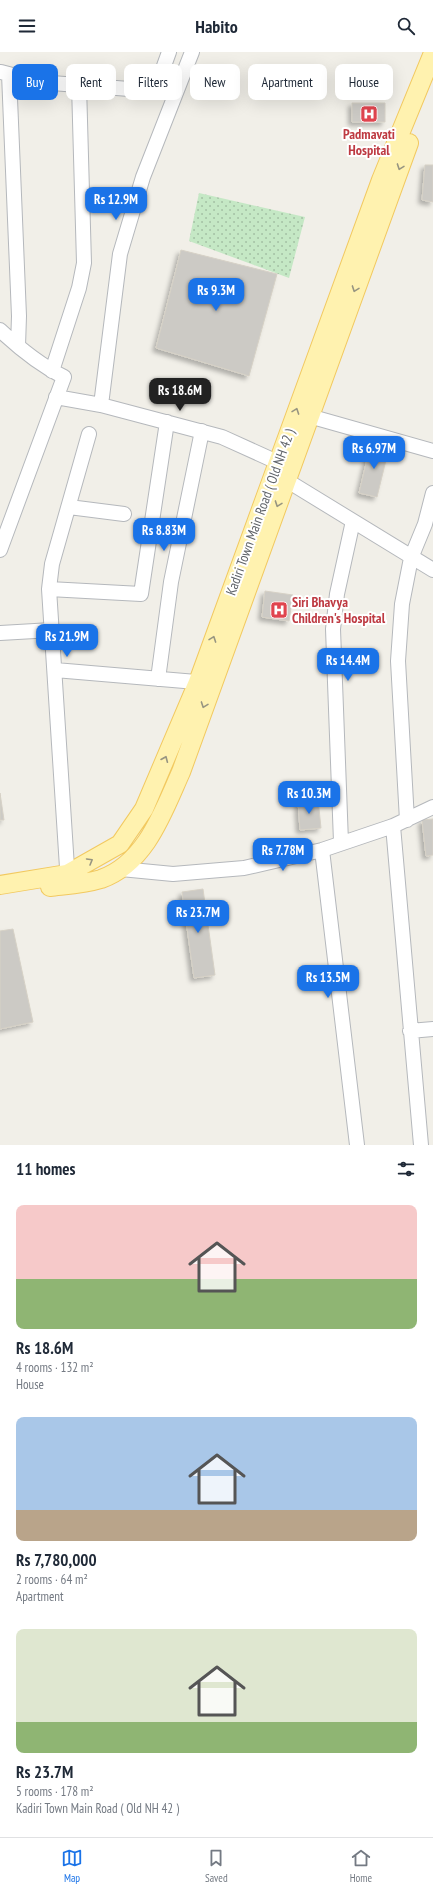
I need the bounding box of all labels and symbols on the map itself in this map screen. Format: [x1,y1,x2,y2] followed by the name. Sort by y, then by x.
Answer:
[359,104,379,124] hospital icon: Padmavati Hospital
[343,125,395,159] place label: Padmavati Hospital
[396,164,404,171] one-way arrow
[75,187,157,221] pin: Rs 12.9M
[179,278,253,312] pin: Rs 9.3M
[352,286,360,293] one-way arrow
[139,378,221,412] pin: Rs 18.6M
[291,408,300,415] one-way arrow
[222,426,299,598] street label: Kadiri Town Main Road ( Old NH 42 )
[333,436,415,470] pin: Rs 6.97M
[274,500,282,507] one-way arrow
[123,518,205,552] pin: Rs 8.83M
[292,593,386,627] place label: Siri Bhavya Children's Hospital
[269,600,289,620] hospital icon: Siri Bhavya Children's Hospital
[26,624,108,658] pin: Rs 21.9M
[209,635,217,642] one-way arrow
[307,648,389,682] pin: Rs 14.4M
[201,701,209,708] one-way arrow
[160,756,168,764] one-way arrow
[268,781,350,815] pin: Rs 10.3M
[242,838,324,872] pin: Rs 7.78M
[86,858,94,865] one-way arrow
[157,900,239,934] pin: Rs 23.7M
[287,965,369,999] pin: Rs 13.5M

